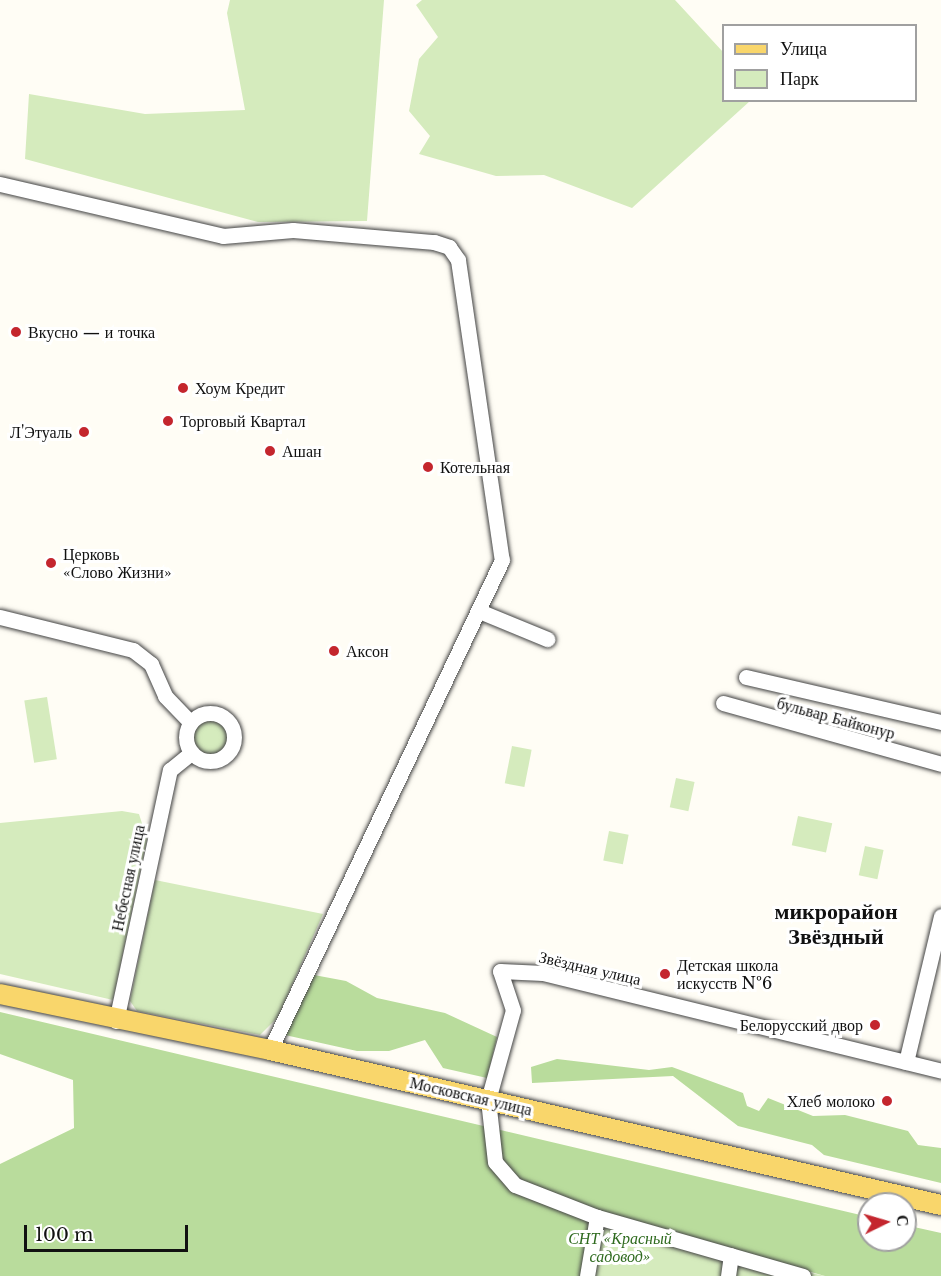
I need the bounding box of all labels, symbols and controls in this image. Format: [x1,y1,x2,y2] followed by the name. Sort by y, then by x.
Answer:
[722,24,917,102] legend
[780,38,827,60] text: Улица
[780,68,819,90] text: Парк
[28,322,155,342] place label: Вкусно — и точка
[9,325,23,339] marker: Вкусно — и точка
[195,378,285,398] place label: Хоум Кредит
[176,381,190,395] marker: Хоум Кредит
[180,411,306,431] place label: Торговый Квартал
[161,414,175,428] marker: Торговый Квартал
[10,422,72,442] place label: Л'Этуаль
[77,425,91,439] marker: Л'Этуаль
[282,441,322,461] place label: Ашан
[263,444,277,458] marker: Ашан
[440,457,510,477] place label: Котельная
[421,460,435,474] marker: Котельная
[63,544,172,582] place label: Церковь «Слово Жизни»
[44,556,58,570] marker: Церковь «Слово Жизни»
[346,641,389,661] place label: Аксон
[327,644,341,658] marker: Аксон
[775,693,897,743] street label: бульвар Байконур
[107,823,149,933] street label: Небесная улица
[774,898,898,950] district label: микрорайон Звёздный
[537,947,643,989] street label: Звёздная улица
[677,955,778,993] place label: Детская школа искусств №6
[658,967,672,981] marker: Детская школа искусств №6
[740,1015,863,1035] place label: Белорусский двор
[868,1018,882,1032] marker: Белорусский двор
[408,1073,534,1119] street label: Московская улица
[787,1091,875,1111] place label: Хлеб молоко
[880,1094,894,1108] marker: Хлеб молоко
[857,1192,917,1252] north arrow
[27,1213,190,1251] scale bar
[892,1214,913,1227] text: С
[35,1224,93,1246] text: 100 m
[568,1228,672,1266] park label: СНТ «Красный садовод»

